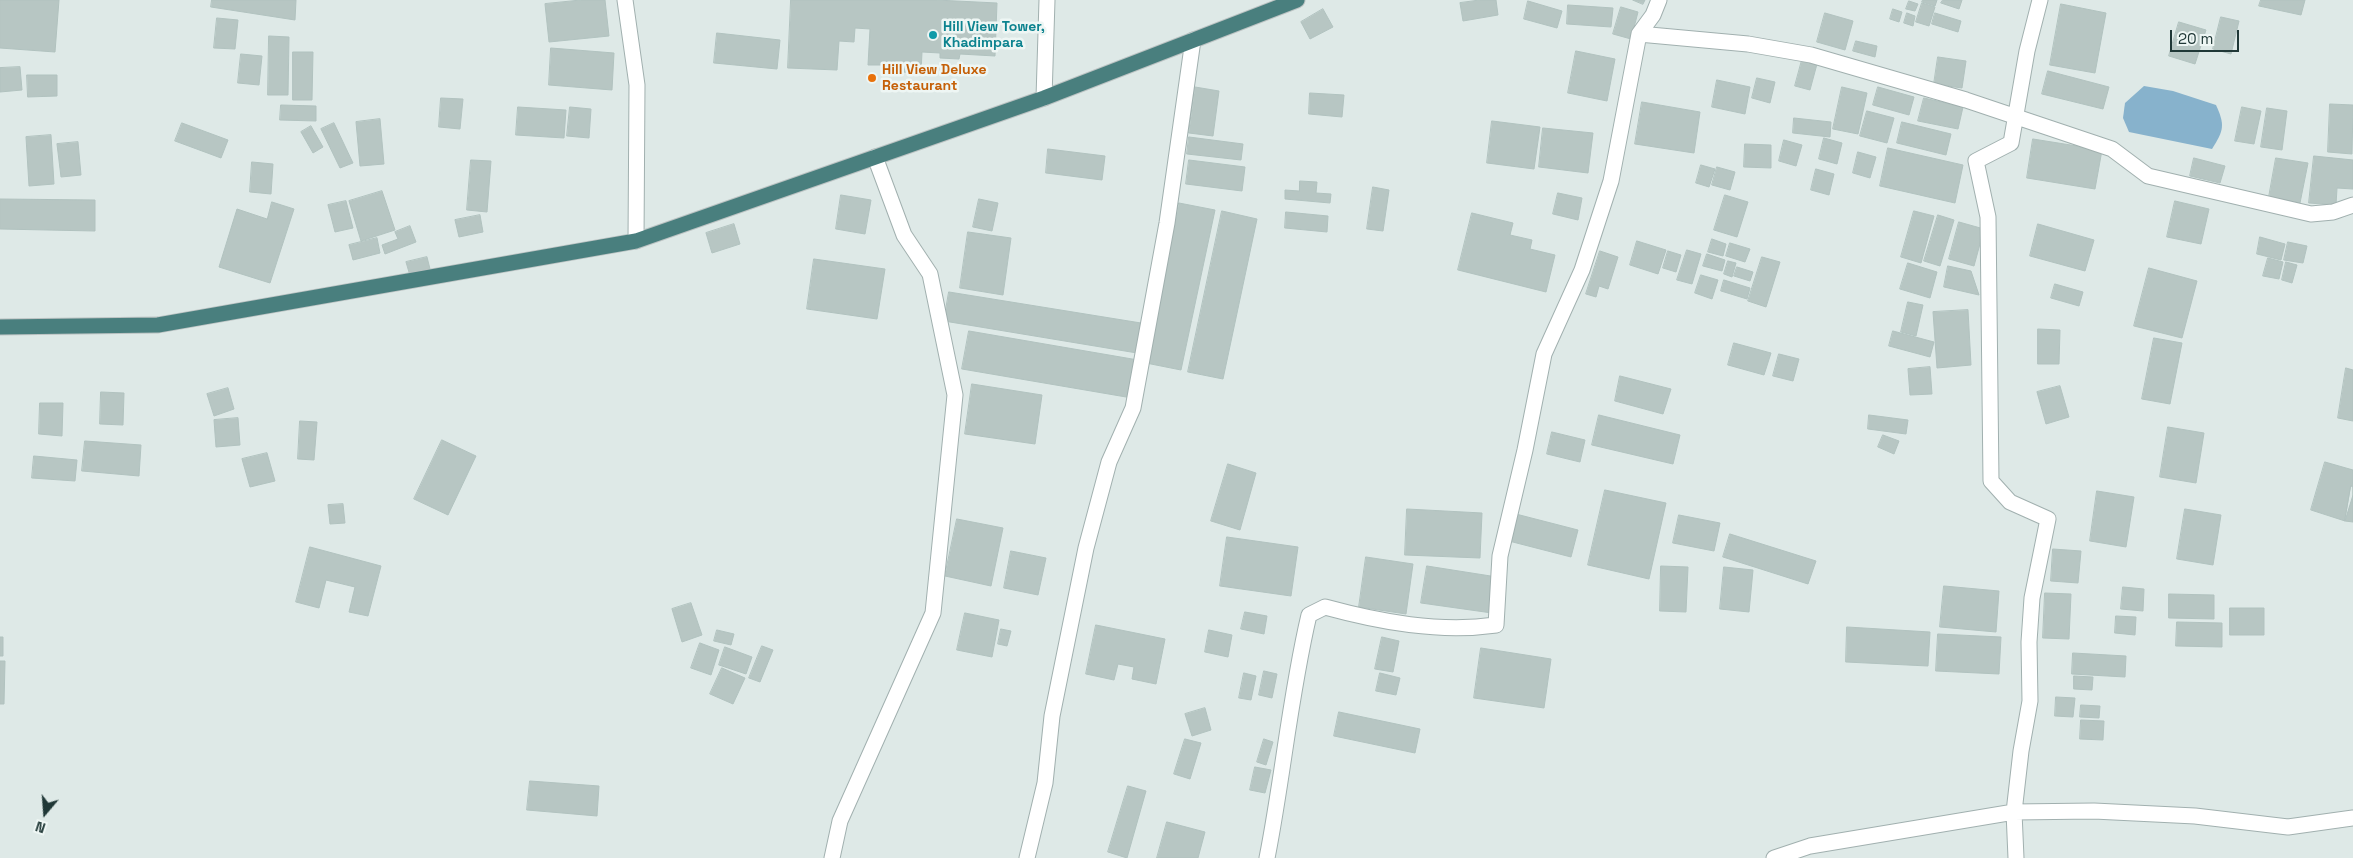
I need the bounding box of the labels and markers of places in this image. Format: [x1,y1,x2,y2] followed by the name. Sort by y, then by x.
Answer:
[943,19,1045,52] place label: Hill View Tower, Khadimpara
[927,29,939,41] marker: Hill View Tower, Khadimpara
[882,62,987,94] place label: Hill View Deluxe Restaurant
[866,72,878,84] marker: Hill View Deluxe Restaurant

